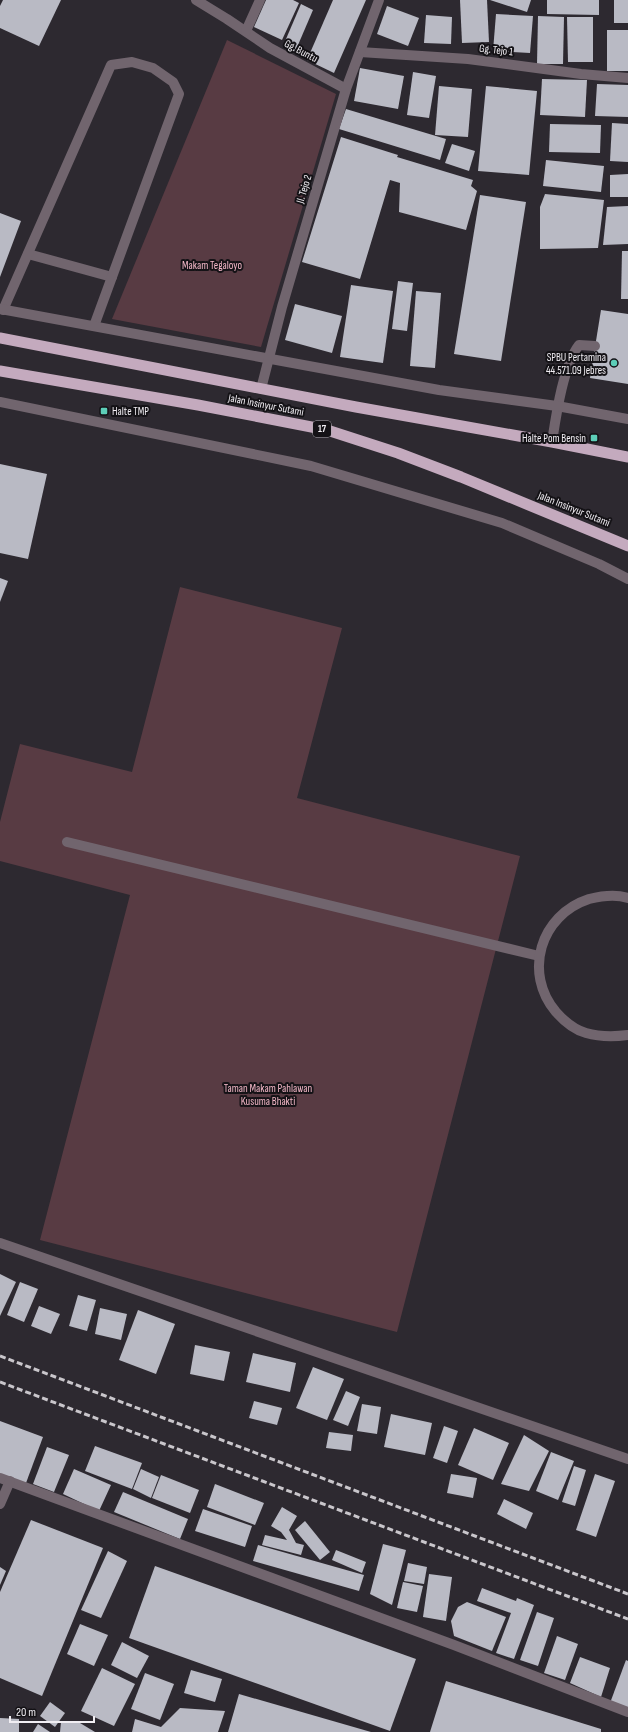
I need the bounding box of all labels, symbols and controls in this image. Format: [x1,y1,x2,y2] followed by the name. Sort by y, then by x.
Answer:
[282,37,320,65] street label: Gg. Buntu
[478,41,514,59] street label: Gg. Tejo 1
[293,173,315,206] street label: Jl. Tejo 2
[182,259,242,272] park label: Makam Tegaloyo
[546,351,606,377] place label: SPBU Pertamina 44.571.09 Jebres
[609,358,619,368] marker: SPBU Pertamina 44.571.09 Jebres
[226,391,305,419] street label: Jalan Insinyur Sutami
[112,405,149,418] place label: Halte TMP
[99,406,109,416] marker: Halte TMP
[313,421,331,437] road number: 17
[522,432,586,445] place label: Halte Pom Bensin
[589,433,599,443] marker: Halte Pom Bensin
[535,488,612,529] street label: Jalan Insinyur Sutami
[224,1082,312,1108] park label: Taman Makam Pahlawan Kusuma Bhakti
[10,1698,94,1724] scale bar
[16,1705,36,1720] text: 20 m

